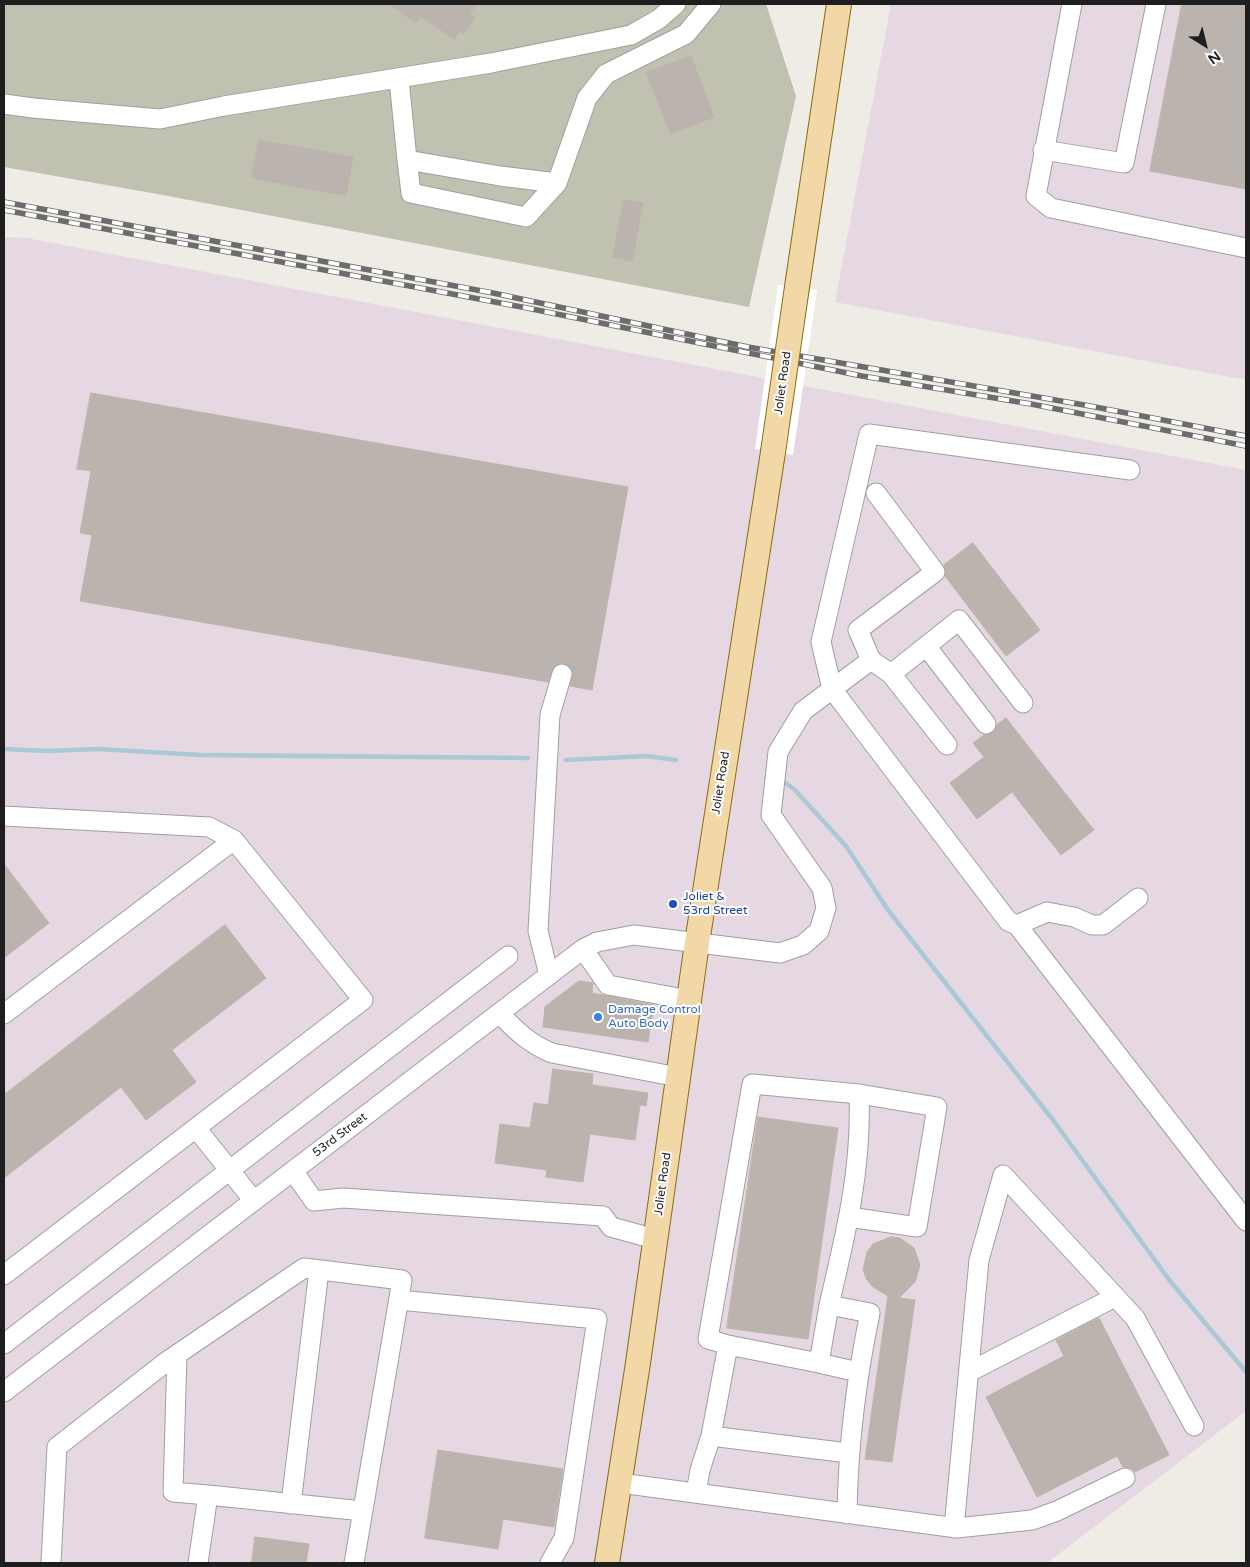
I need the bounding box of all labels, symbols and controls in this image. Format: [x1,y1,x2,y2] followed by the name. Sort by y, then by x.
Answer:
[1180,20,1230,70] north arrow
[1205,47,1224,68] text: N
[771,351,795,415] street label: Joliet Road
[709,751,733,815] street label: Joliet Road
[683,890,747,918] place label: Joliet & 53rd Street
[667,898,679,910] marker: Joliet & 53rd Street
[608,1003,701,1031] place label: Damage Control Auto Body
[592,1011,604,1023] marker: Damage Control Auto Body
[310,1110,370,1160] street label: 53rd Street
[651,1152,675,1216] street label: Joliet Road

